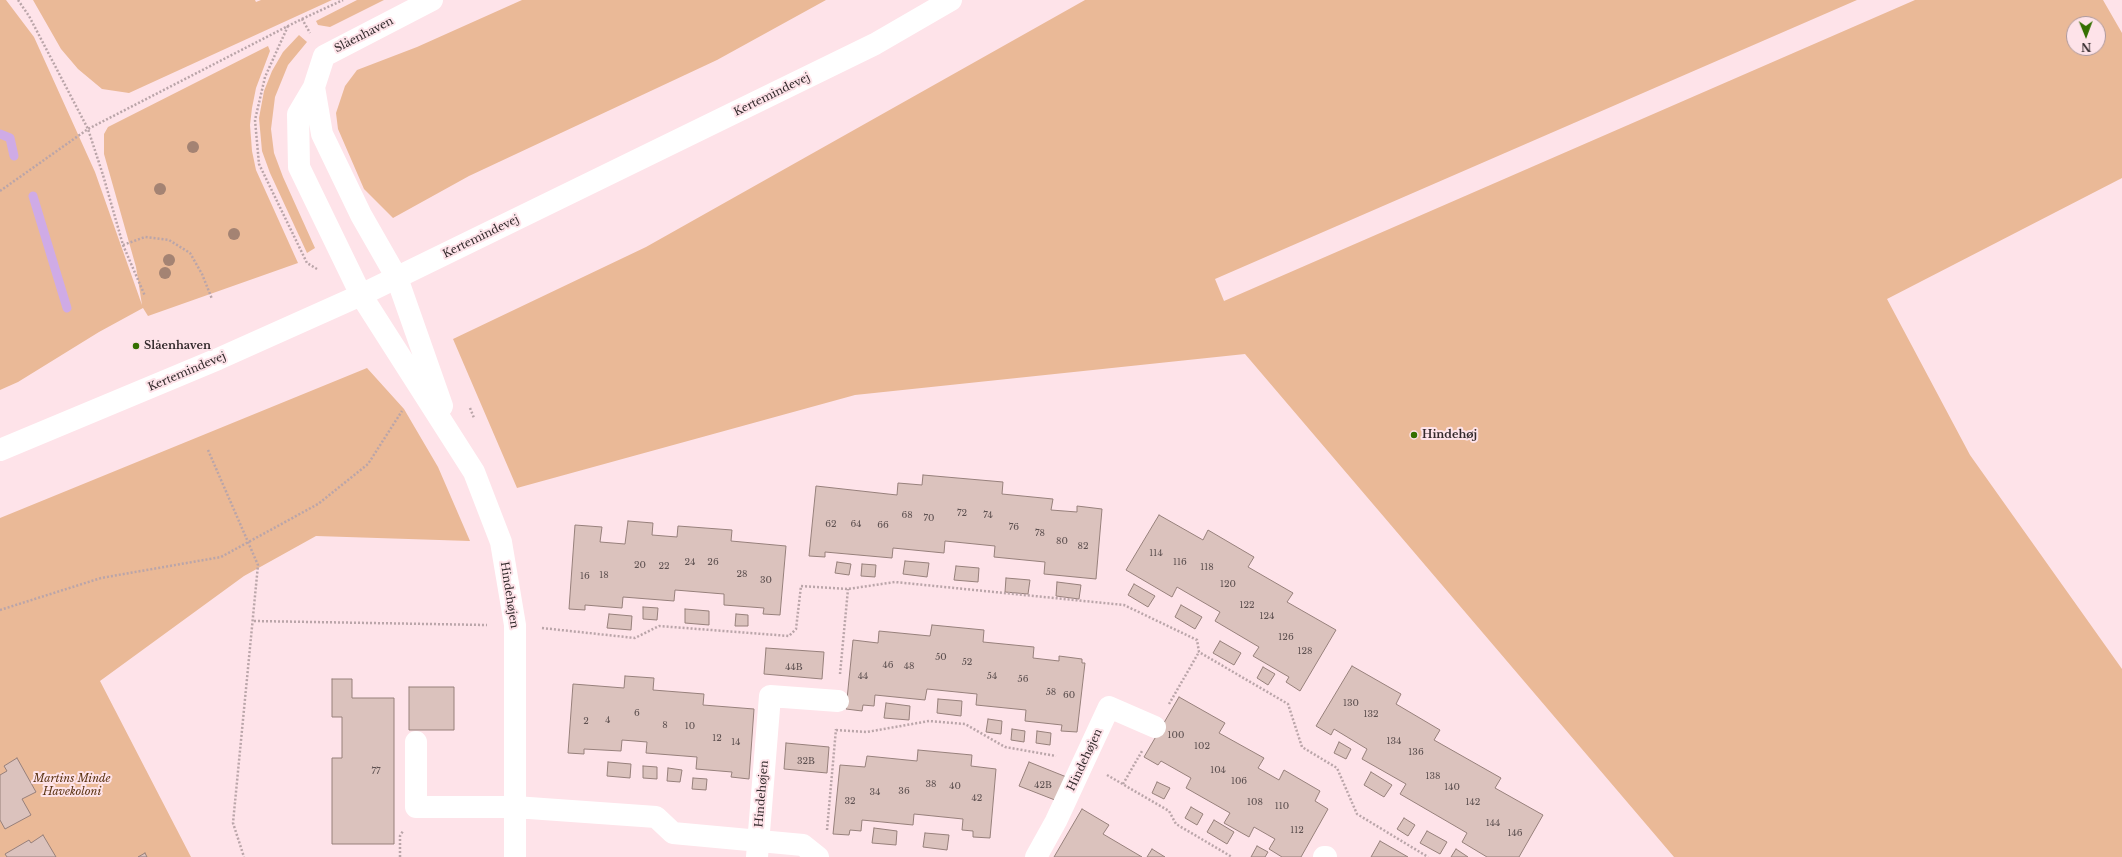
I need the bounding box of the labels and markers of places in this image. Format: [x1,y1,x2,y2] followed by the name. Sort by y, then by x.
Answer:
[144,339,211,353] place label: Slåenhaven
[131,341,141,351] marker: Slåenhaven
[1422,428,1477,442] place label: Hindehøj
[1409,430,1419,440] marker: Hindehøj

